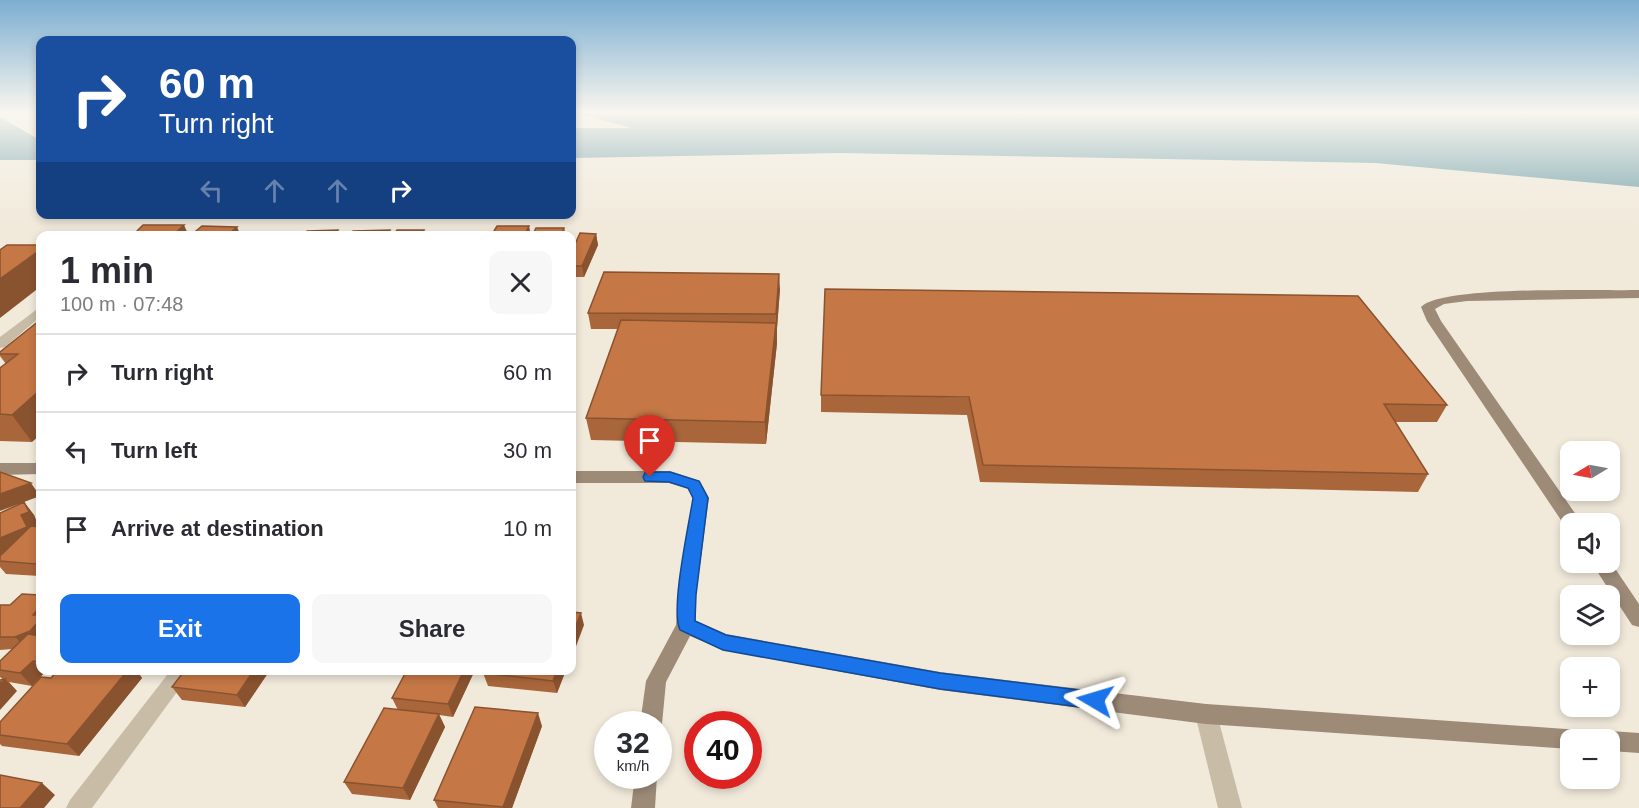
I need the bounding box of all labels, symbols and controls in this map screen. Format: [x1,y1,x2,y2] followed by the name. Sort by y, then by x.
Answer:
[60,60,138,138] icon: right
[159,60,255,107] text: 60 m
[159,109,274,139] text: Turn right
[195,174,228,207] icon: left
[258,174,291,207] icon: ahead
[321,174,354,207] icon: ahead
[384,174,417,207] icon: right
[60,250,154,291] text: 1 min
[489,251,552,314] button: close
[60,293,183,315] text: 100 m · 07:48
[60,357,93,390] icon: right
[111,360,213,385] text: Turn right
[503,360,552,385] text: 60 m
[624,415,675,477] pin
[633,424,666,457] icon: arrive
[60,435,93,468] icon: left
[111,438,197,463] text: Turn left
[503,438,552,463] text: 30 m
[1560,441,1620,501] north arrow
[1560,441,1620,789] map controls
[60,513,93,546] icon: arrive
[1560,513,1620,573] button: sound
[111,516,324,541] text: Arrive at destination
[503,516,552,541] text: 10 m
[1560,585,1620,645] button: layers
[60,594,300,663] button: Exit
[312,594,552,663] button: Share
[1560,657,1620,717] button: +
[1063,668,1127,732] position arrow
[684,711,762,789] speed limit sign: 40
[616,726,650,759] text: 32
[1560,729,1620,789] button: −
[617,757,649,774] text: km/h

